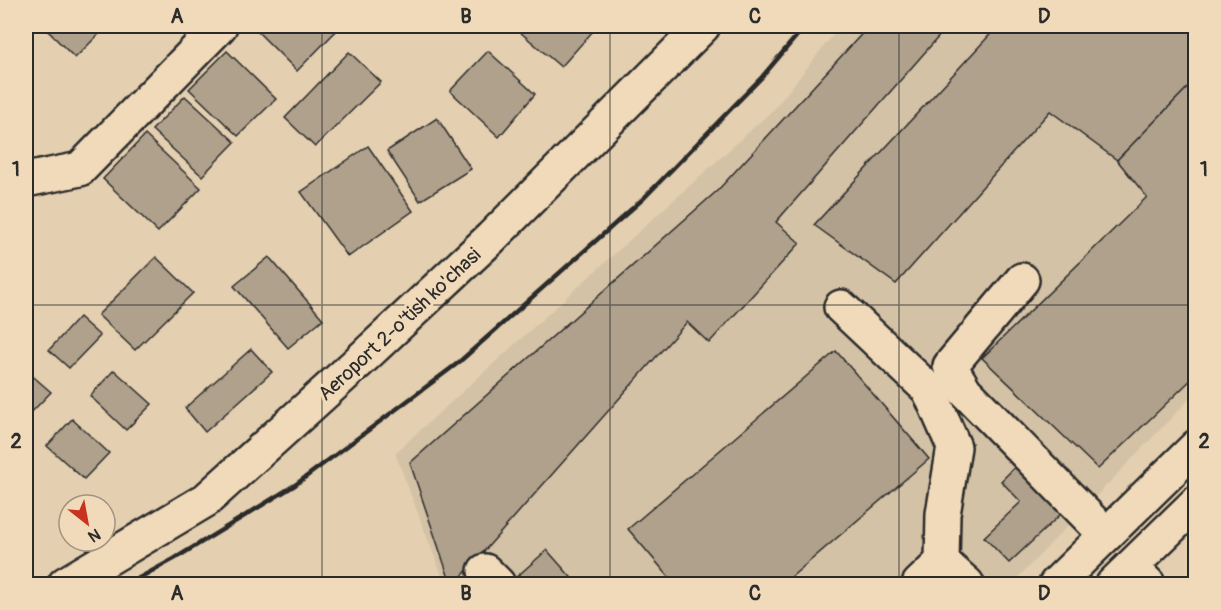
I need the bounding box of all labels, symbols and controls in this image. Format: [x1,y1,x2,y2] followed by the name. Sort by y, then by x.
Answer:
[171,4,184,29] text: A
[460,4,472,29] text: B
[749,4,761,29] text: C
[1038,4,1051,29] text: D
[12,157,20,182] text: 1
[1200,157,1208,182] text: 1
[313,242,486,406] street label: Aeroport 2-o'tish ko'chasi
[10,429,22,454] text: 2
[1198,429,1210,454] text: 2
[57,493,117,553] north arrow
[84,524,104,546] text: N
[171,581,184,606] text: A
[460,581,472,606] text: B
[749,581,761,606] text: C
[1038,581,1051,606] text: D

